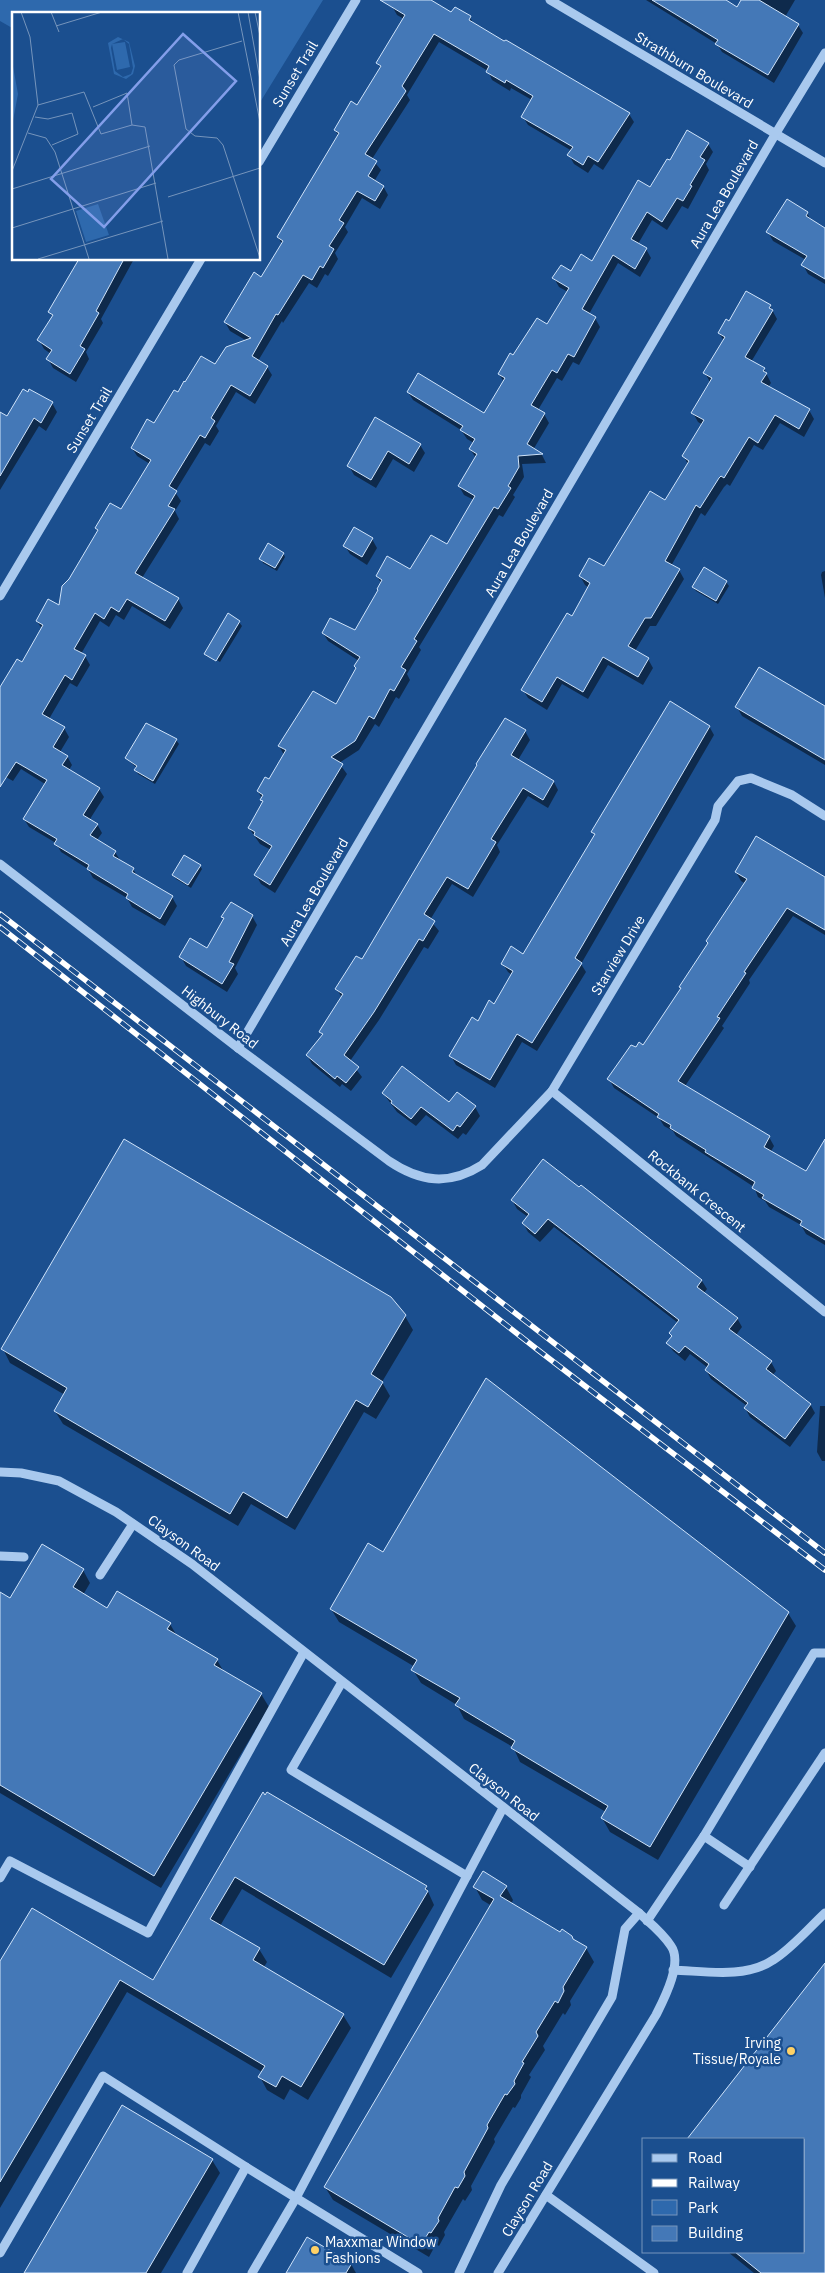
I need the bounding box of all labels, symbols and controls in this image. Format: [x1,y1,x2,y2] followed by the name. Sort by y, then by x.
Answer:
[12,12,260,260] inset map
[632,28,756,112] street label: Strathburn Boulevard
[268,37,322,110] street label: Sunset Trail
[686,137,762,251] street label: Aura Lea Boulevard
[62,383,116,456] street label: Sunset Trail
[481,486,557,600] street label: Aura Lea Boulevard
[276,835,352,949] street label: Aura Lea Boulevard
[587,911,649,998] street label: Starview Drive
[178,981,262,1053] street label: Highbury Road
[644,1146,750,1236] street label: Rockbank Crescent
[144,1511,224,1575] street label: Clayson Road
[465,1759,543,1825] street label: Clayson Road
[693,2034,782,2068] place label: Irving Tissue/Royale
[785,2045,797,2057] marker: Irving Tissue/Royale
[642,2138,805,2253] legend
[688,2148,723,2167] text: Road
[497,2158,557,2240] street label: Clayson Road
[688,2173,741,2192] text: Railway
[688,2198,718,2217] text: Park
[688,2223,743,2242] text: Building
[325,2233,437,2267] place label: Maxxmar Window Fashions
[309,2244,321,2256] marker: Maxxmar Window Fashions

